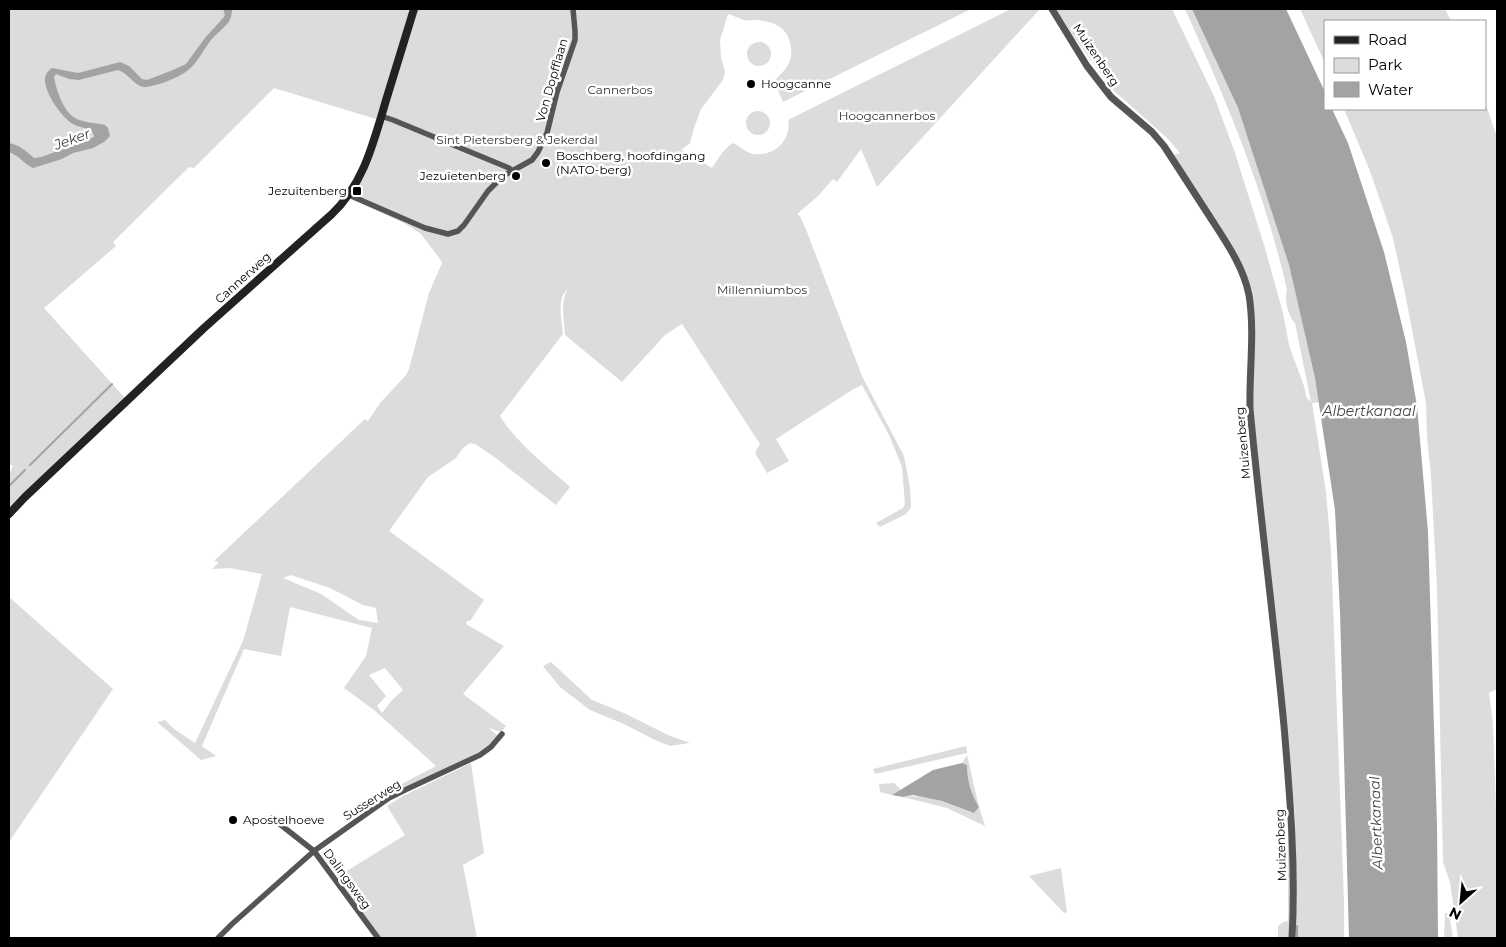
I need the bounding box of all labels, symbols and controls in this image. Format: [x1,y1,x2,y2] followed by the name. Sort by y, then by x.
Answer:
[1324,20,1486,110] legend
[1070,21,1123,89] street label: Muizenberg
[1368,30,1407,49] text: Road
[532,37,571,123] street label: Von Dopfflaan
[1368,55,1402,74] text: Park
[761,76,831,91] place label: Hoogcanne
[745,78,757,90] marker: Hoogcanne
[1368,80,1414,99] text: Water
[587,82,653,97] park label: Cannerbos
[839,108,935,123] park label: Hoogcannerbos
[50,124,93,154] water label: Jeker
[436,132,598,147] park label: Sint Pietersberg & Jekerdal
[556,148,705,177] place label: Boschberg, hoofdingang (NATO-berg)
[540,157,552,169] marker: Boschberg, hoofdingang (NATO-berg)
[419,168,506,183] place label: Jezuïetenberg
[510,170,522,182] marker: Jezuïetenberg
[267,183,347,198] place label: Jezuïtenberg
[351,185,363,197] marker: Jezuïtenberg
[212,249,274,307] street label: Cannerweg
[717,282,807,297] park label: Millenniumbos
[1322,402,1416,420] water label: Albertkanaal
[1232,406,1253,480] street label: Muizenberg
[340,776,403,823] street label: Susserweg
[1365,776,1387,871] water label: Albertkanaal
[1272,809,1289,881] street label: Muizenberg
[243,812,325,827] place label: Apostelhoeve
[227,814,239,826] marker: Apostelhoeve
[320,845,374,912] street label: Dalingsweg
[1436,877,1486,927] north arrow
[1446,903,1464,924] text: N

